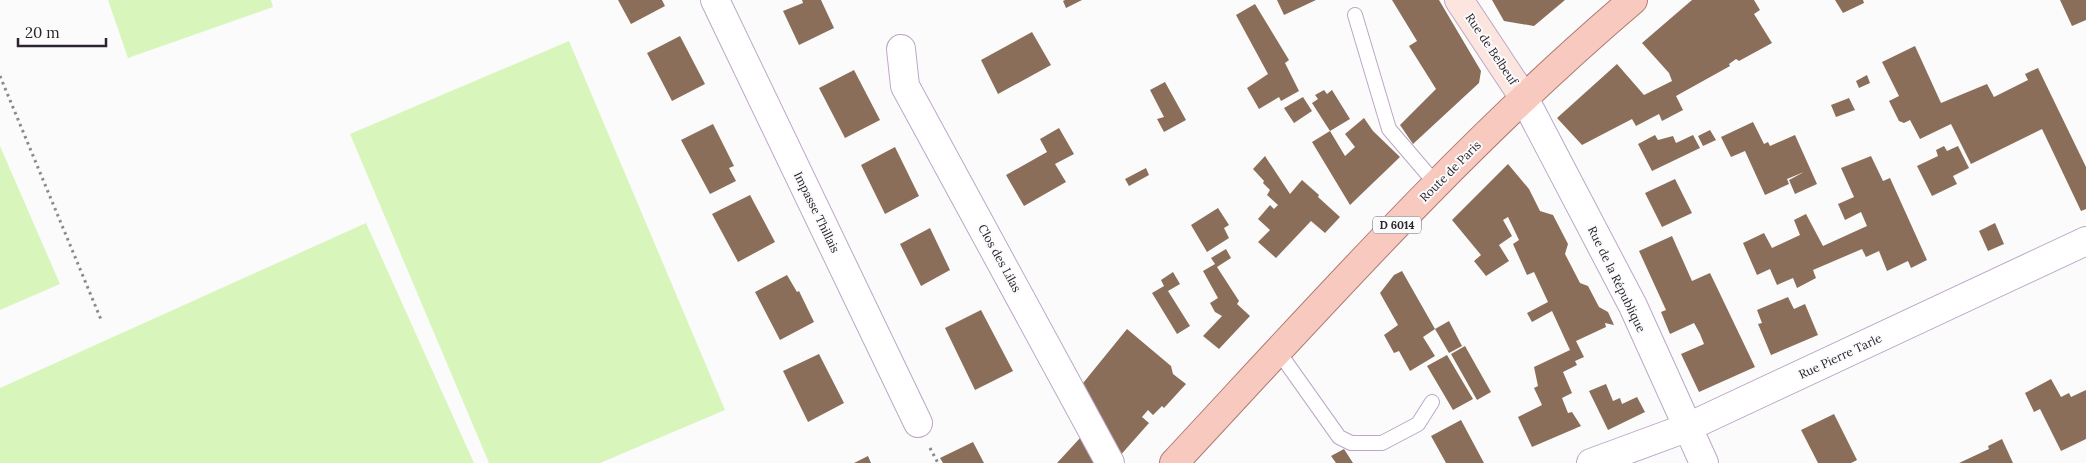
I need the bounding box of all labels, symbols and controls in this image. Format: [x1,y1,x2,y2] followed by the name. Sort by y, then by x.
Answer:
[1463,10,1522,88] street label: Rue de Belbeuf
[18,15,105,47] scale bar
[25,23,60,42] text: 20 m
[1416,137,1484,205] street label: Route de Paris
[791,169,843,256] street label: Impasse Thillais
[1373,216,1421,234] road number: D 6014
[975,222,1025,295] street label: Clos des Lilas
[1585,223,1649,335] street label: Rue de la République
[1796,330,1884,382] street label: Rue Pierre Tarle

